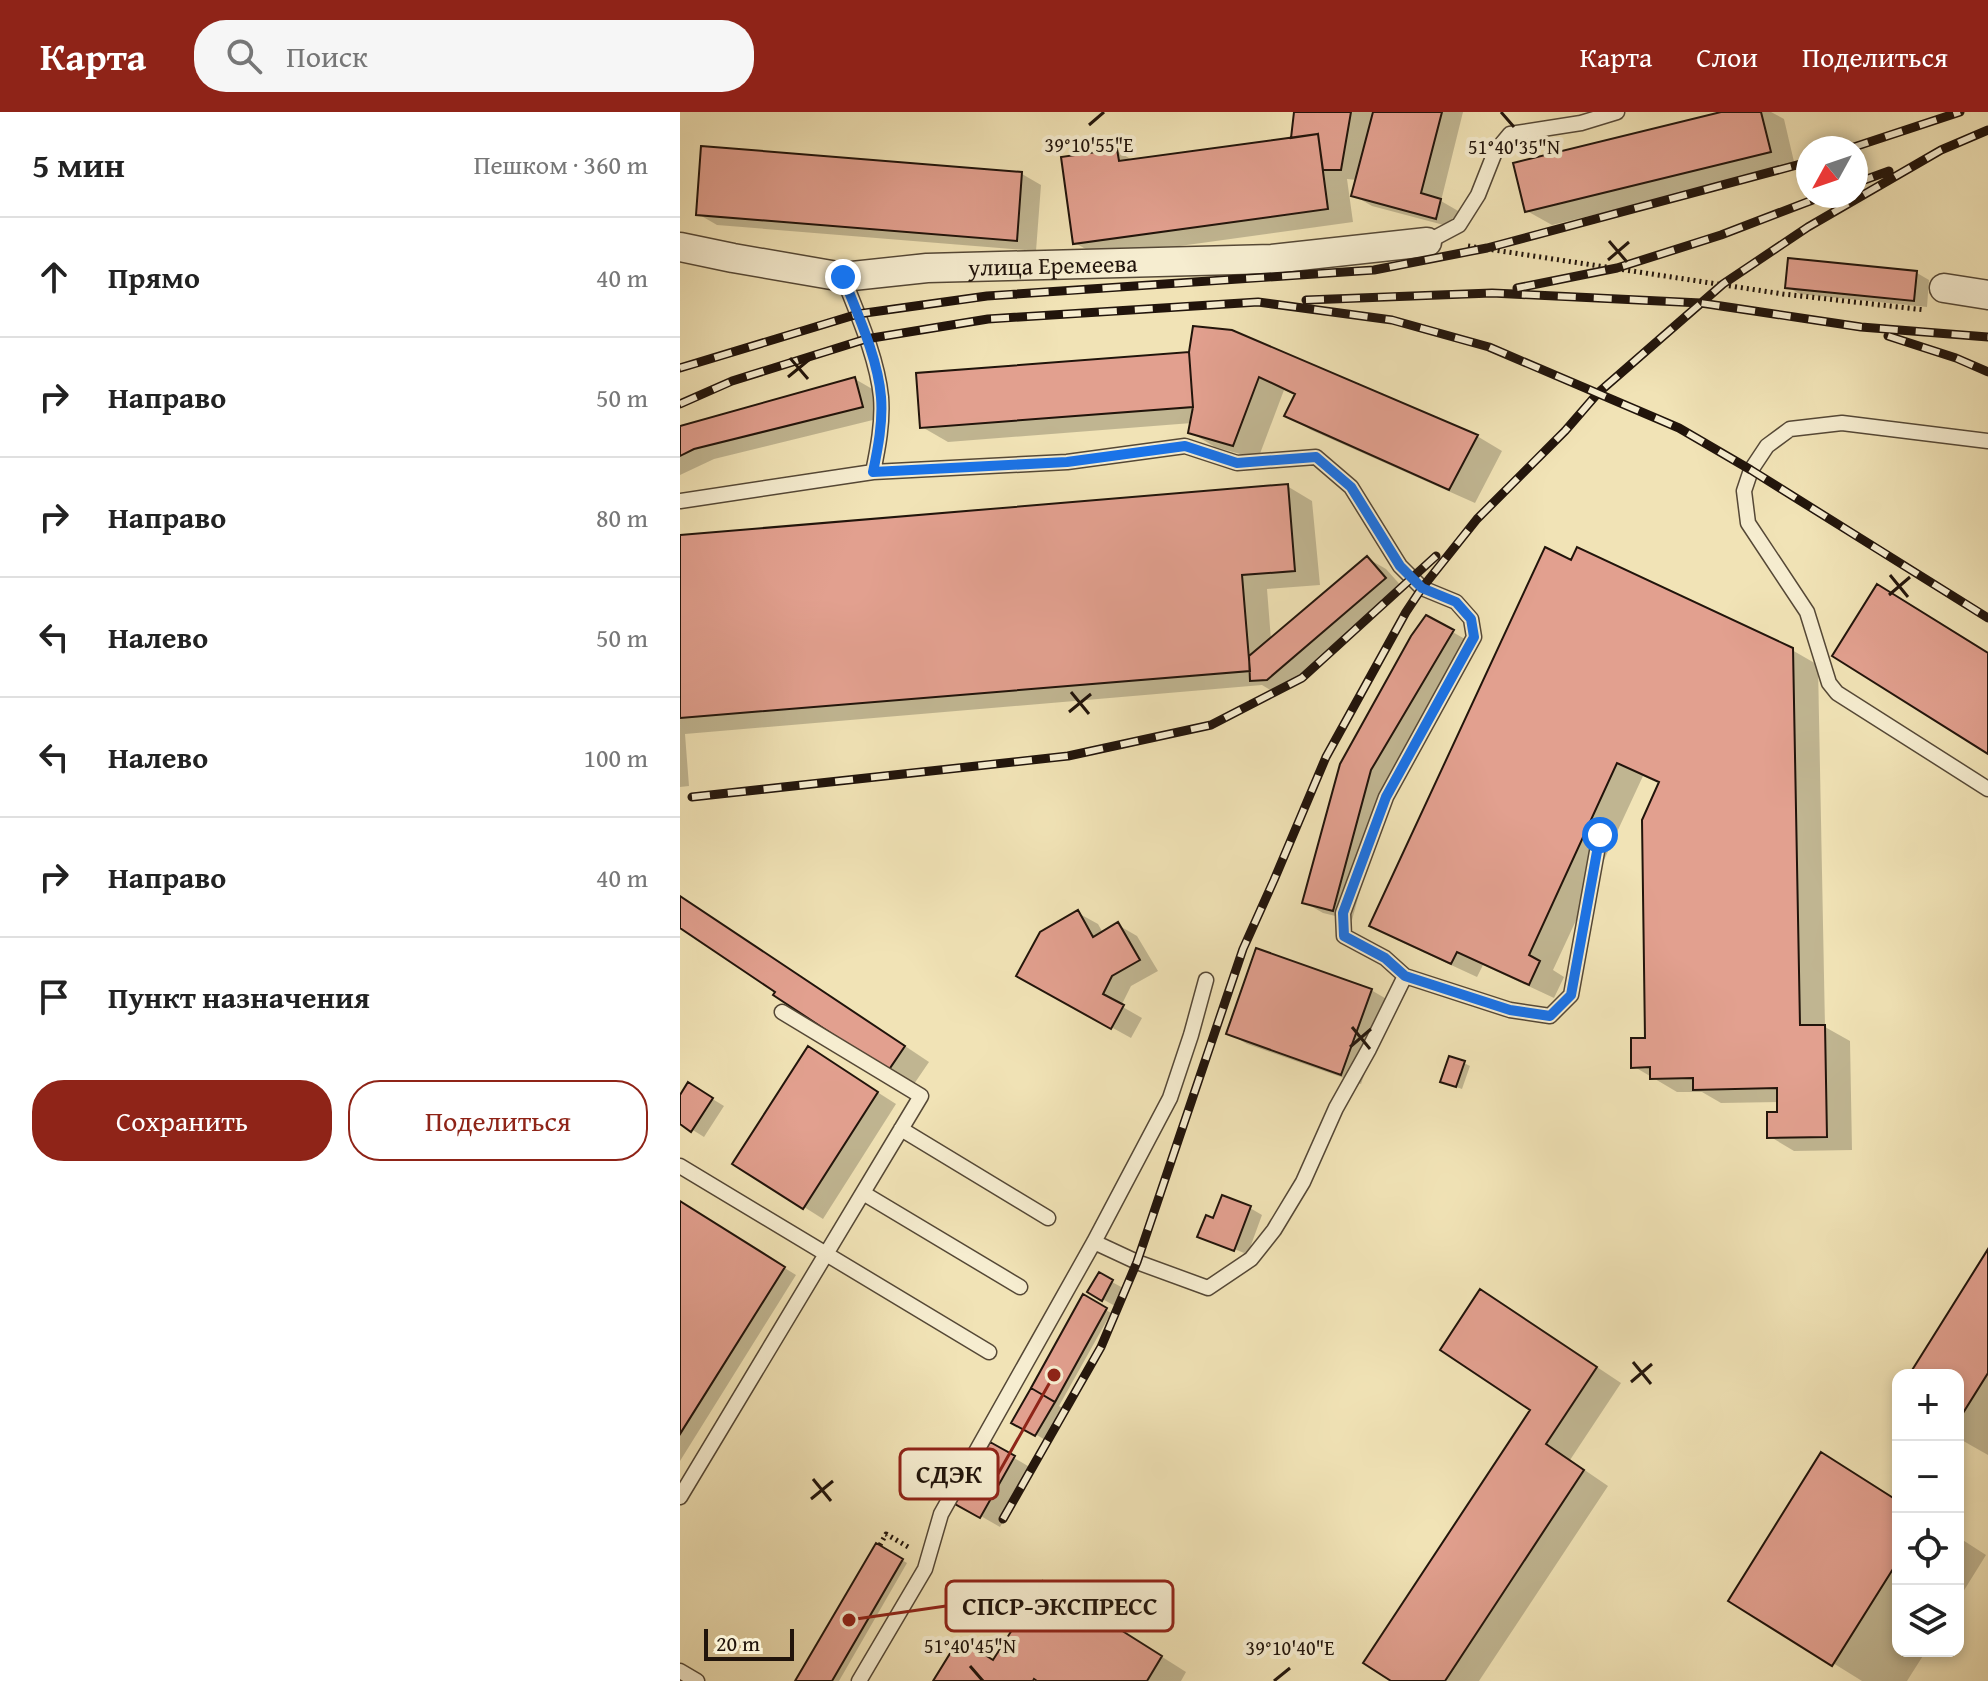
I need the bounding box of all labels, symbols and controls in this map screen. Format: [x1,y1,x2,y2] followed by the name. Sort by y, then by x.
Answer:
[194,20,754,92] search box
[40,28,146,84] text: Карта
[222,34,266,78] icon: search
[286,34,368,78] text: Поиск
[1580,36,1652,77] text: Карта
[1696,36,1758,77] text: Слои
[1802,36,1948,77] text: Поделиться
[1045,130,1133,159] text: 39°10'55"E
[1468,132,1560,161] text: 51°40'35"N
[1796,136,1868,208] north arrow
[32,140,125,189] text: 5 мин
[474,145,648,184] text: Пешком · 360 m
[967,245,1138,284] street label: улица Еремеева
[32,255,76,299] icon: ahead
[108,255,200,299] text: Прямо
[596,258,648,297] text: 40 m
[825,259,861,295] route end
[32,375,76,419] icon: right
[108,375,226,419] text: Направо
[596,378,648,417] text: 50 m
[32,495,76,539] icon: right
[108,495,226,539] text: Направо
[596,498,648,537] text: 80 m
[32,615,76,659] icon: left
[108,615,208,659] text: Налево
[596,618,648,657] text: 50 m
[32,735,76,779] icon: left
[108,735,208,779] text: Налево
[583,738,648,777] text: 100 m
[1582,817,1618,853] route start
[32,855,76,899] icon: right
[108,855,226,899] text: Направо
[596,858,648,897] text: 40 m
[32,975,76,1019] icon: arrive
[108,975,370,1019] text: Пункт назначения
[32,1080,332,1161] button: Сохранить
[348,1080,648,1161] button: Поделиться
[1892,1369,1964,1657] map controls
[1892,1369,1964,1441] button: +
[1892,1441,1964,1513] button: −
[900,1449,998,1499] callout: СДЭК
[916,1454,983,1493] text: СДЭК
[1892,1513,1964,1585] button: locate
[946,1581,1173,1631] callout: СПСР-ЭКСПРЕСС
[1892,1585,1964,1657] button: layers
[962,1586,1158,1625] text: СПСР-ЭКСПРЕСС
[704,1625,794,1661] scale bar
[716,1627,760,1659] text: 20 m
[924,1631,1016,1660] text: 51°40'45"N
[1246,1633,1334,1662] text: 39°10'40"E

